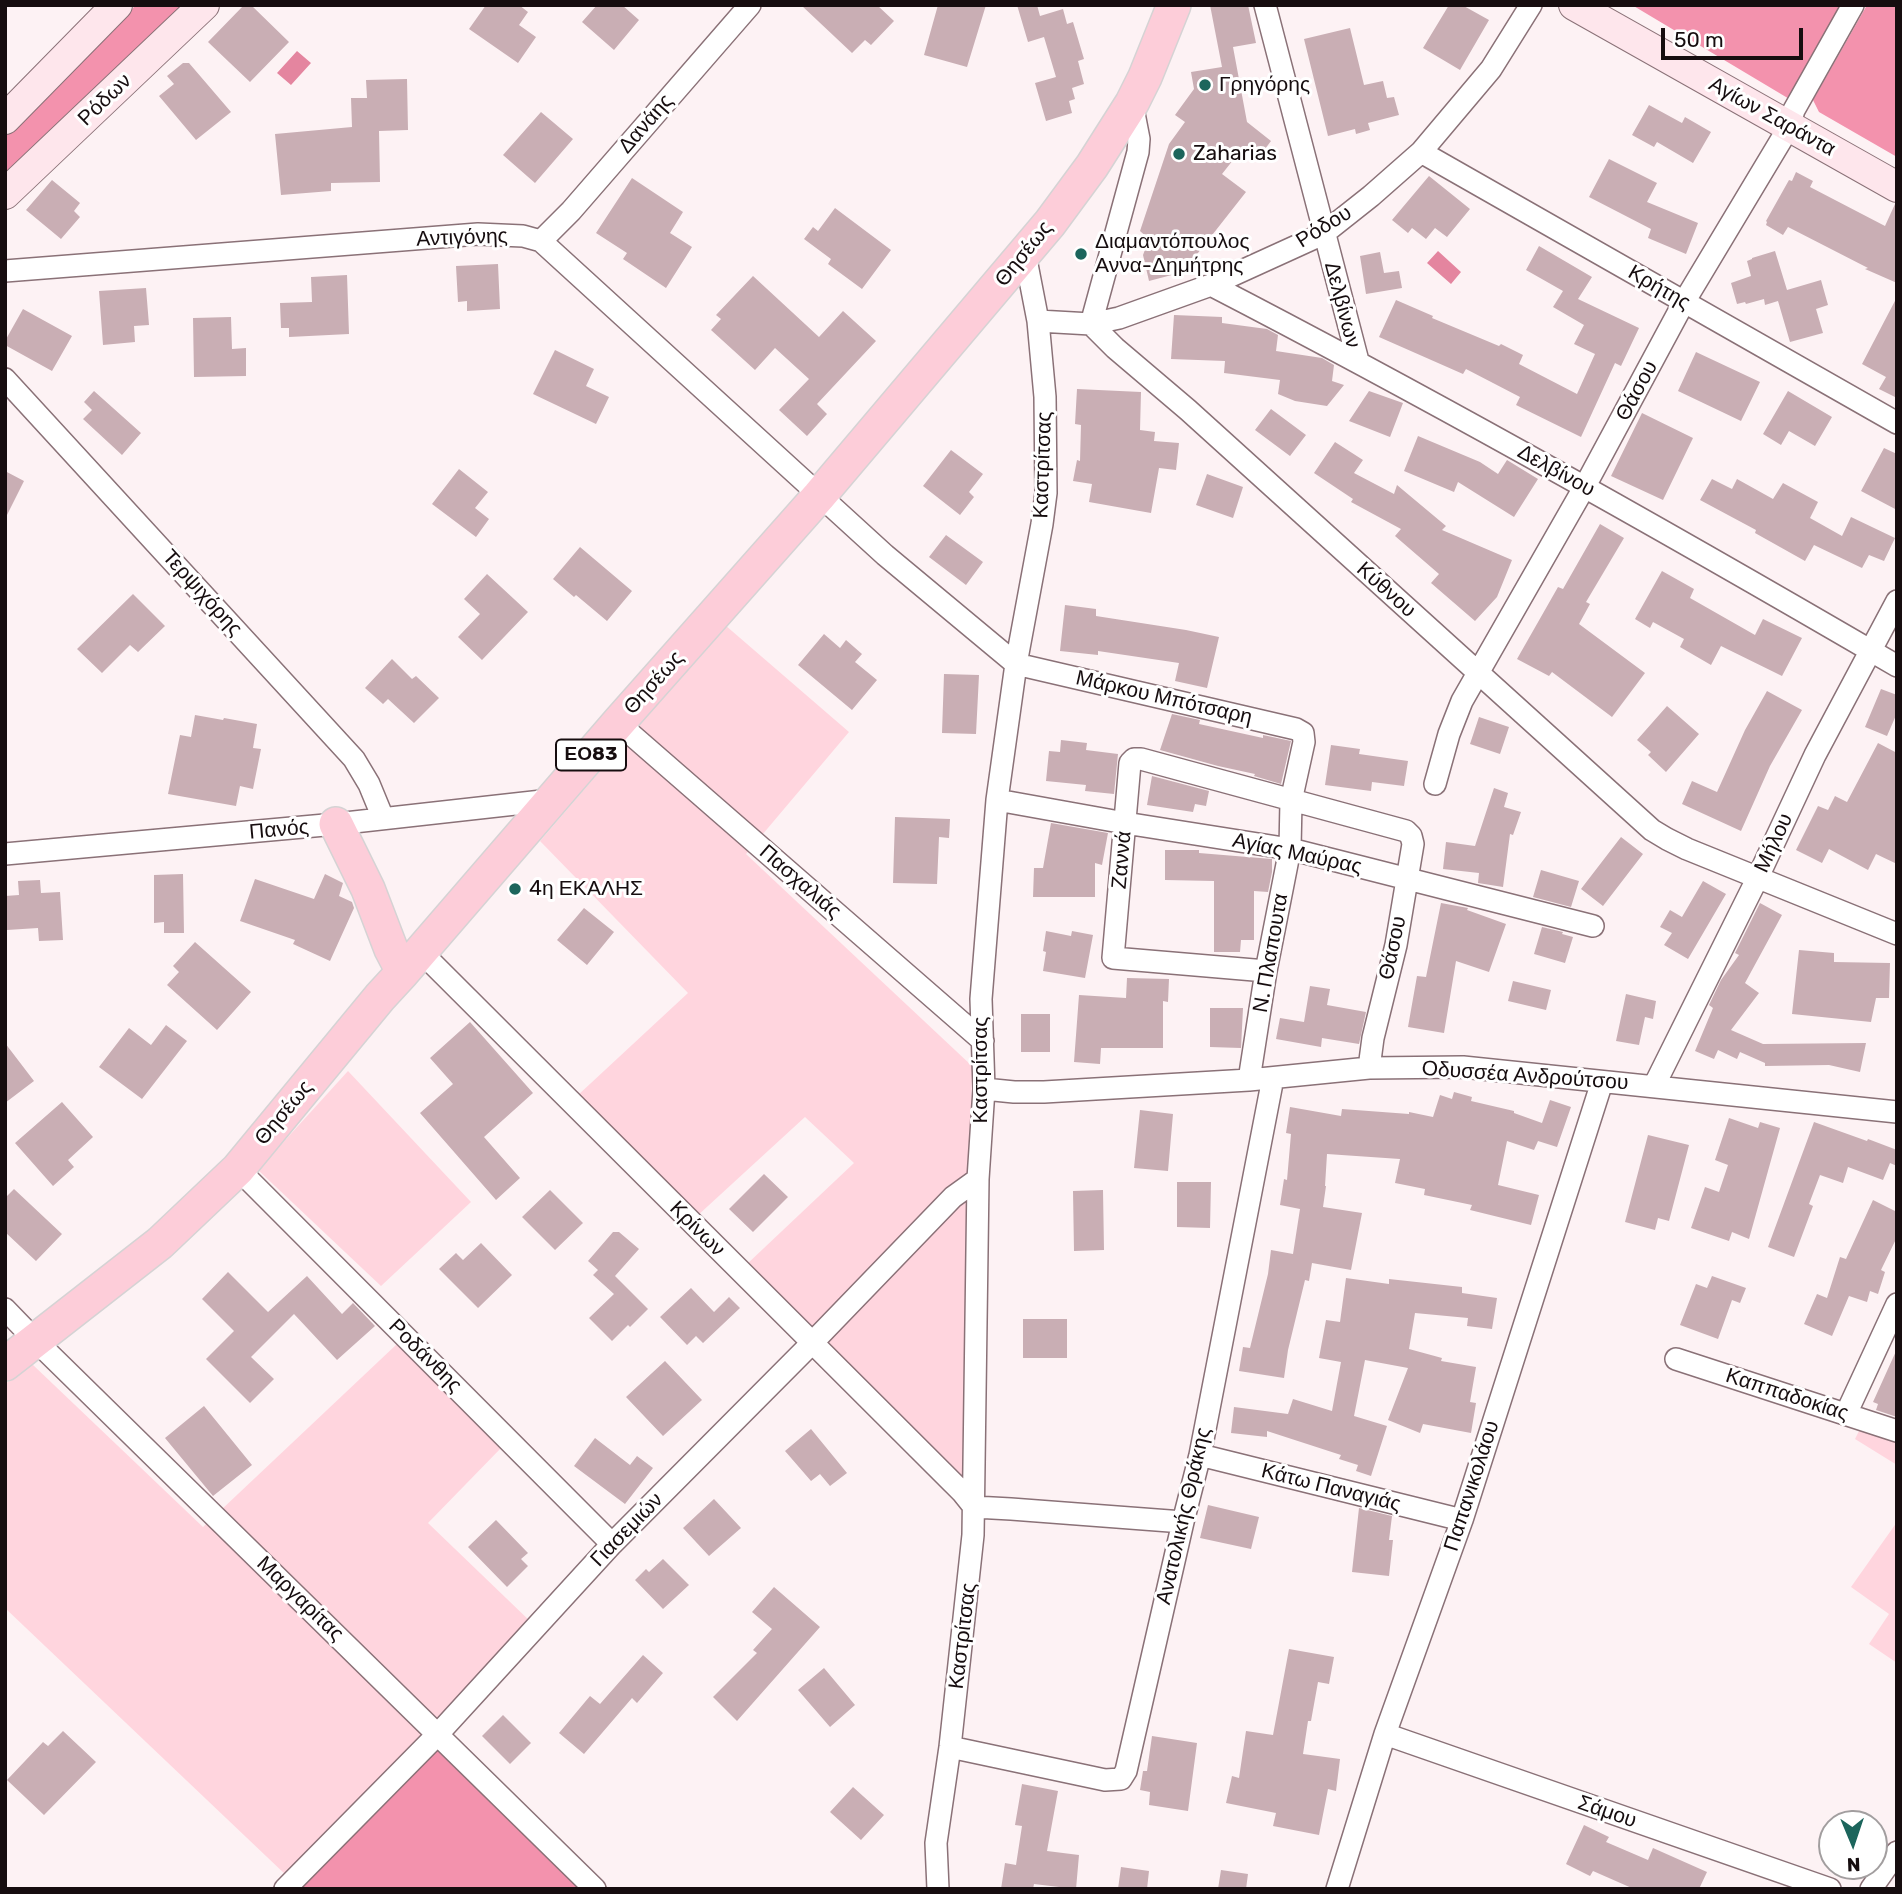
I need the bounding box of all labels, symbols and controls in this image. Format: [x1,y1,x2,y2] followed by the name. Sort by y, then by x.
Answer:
[1664,14,1806,58] scale bar
[1674,27,1724,52] text: 50 m
[73,69,137,131] street label: Ρόδων
[1219,72,1310,98] place label: Γρηγόρης
[1704,72,1840,162] street label: Αγίων Σαράντα
[1197,77,1213,93] marker: Γρηγόρης
[613,89,679,159] street label: Δανάης
[1193,141,1277,167] place label: Zaharias
[1171,146,1187,162] marker: Zaharias
[1292,200,1356,254] street label: Ρόδου
[990,216,1058,292] street label: Θησέως
[416,224,508,252] street label: Αντιγόνης
[1095,229,1250,279] place label: Διαμαντόπουλος Αννα-Δημήτρης
[1073,246,1089,262] marker: Διαμαντόπουλος Αννα-Δημήτρης
[1318,259,1366,351] street label: Δελβίνων
[1623,260,1695,316] street label: Κρήτης
[1611,357,1663,425] street label: Θάσου
[1029,411,1057,519] street label: Καστρίτσας
[1513,440,1599,502] street label: Δελβίνου
[157,545,247,641] street label: Τερψιχόρης
[1351,557,1421,623] street label: Κύθνου
[619,646,689,720] street label: Θησέως
[1073,665,1255,731] street label: Μάρκου Μπότσαρη
[556,740,626,770] road number: ΕΟ83
[1749,809,1799,877] street label: Μήλου
[248,815,310,845] street label: Πανός
[1230,828,1364,880] street label: Αγίας Μαύρας
[1107,830,1137,890] street label: Ζαννά
[754,840,846,924] street label: Πασχαλιάς
[529,876,643,902] place label: 4η ΕΚΑΛΗΣ
[507,881,523,897] marker: 4η ΕΚΑΛΗΣ
[1248,891,1294,1015] street label: Ν. Πλαπουτα
[1374,914,1412,982] street label: Θάσου
[968,1017,994,1123] street label: Καστρίτσας
[1421,1056,1629,1096] street label: Οδυσσέα Ανδρούτσου
[250,1075,318,1151] street label: Θησέως
[664,1196,730,1262] street label: Κρίνων
[383,1314,467,1398] street label: Ροδάνθης
[1722,1363,1852,1427] street label: Καππαδοκίας
[1439,1418,1505,1554] street label: Παπανικολάου
[1151,1425,1217,1607] street label: Ανατολικής Θράκης
[1259,1459,1403,1517] street label: Κάτω Παναγιάς
[585,1488,669,1572] street label: Γιασεμιών
[251,1551,349,1647] street label: Μαργαρίτας
[944,1581,982,1691] street label: Καστρίτσας
[1574,1790,1640,1834] street label: Σάμου
[1818,1810,1888,1880] north arrow
[1846,1853,1861,1876] text: N

